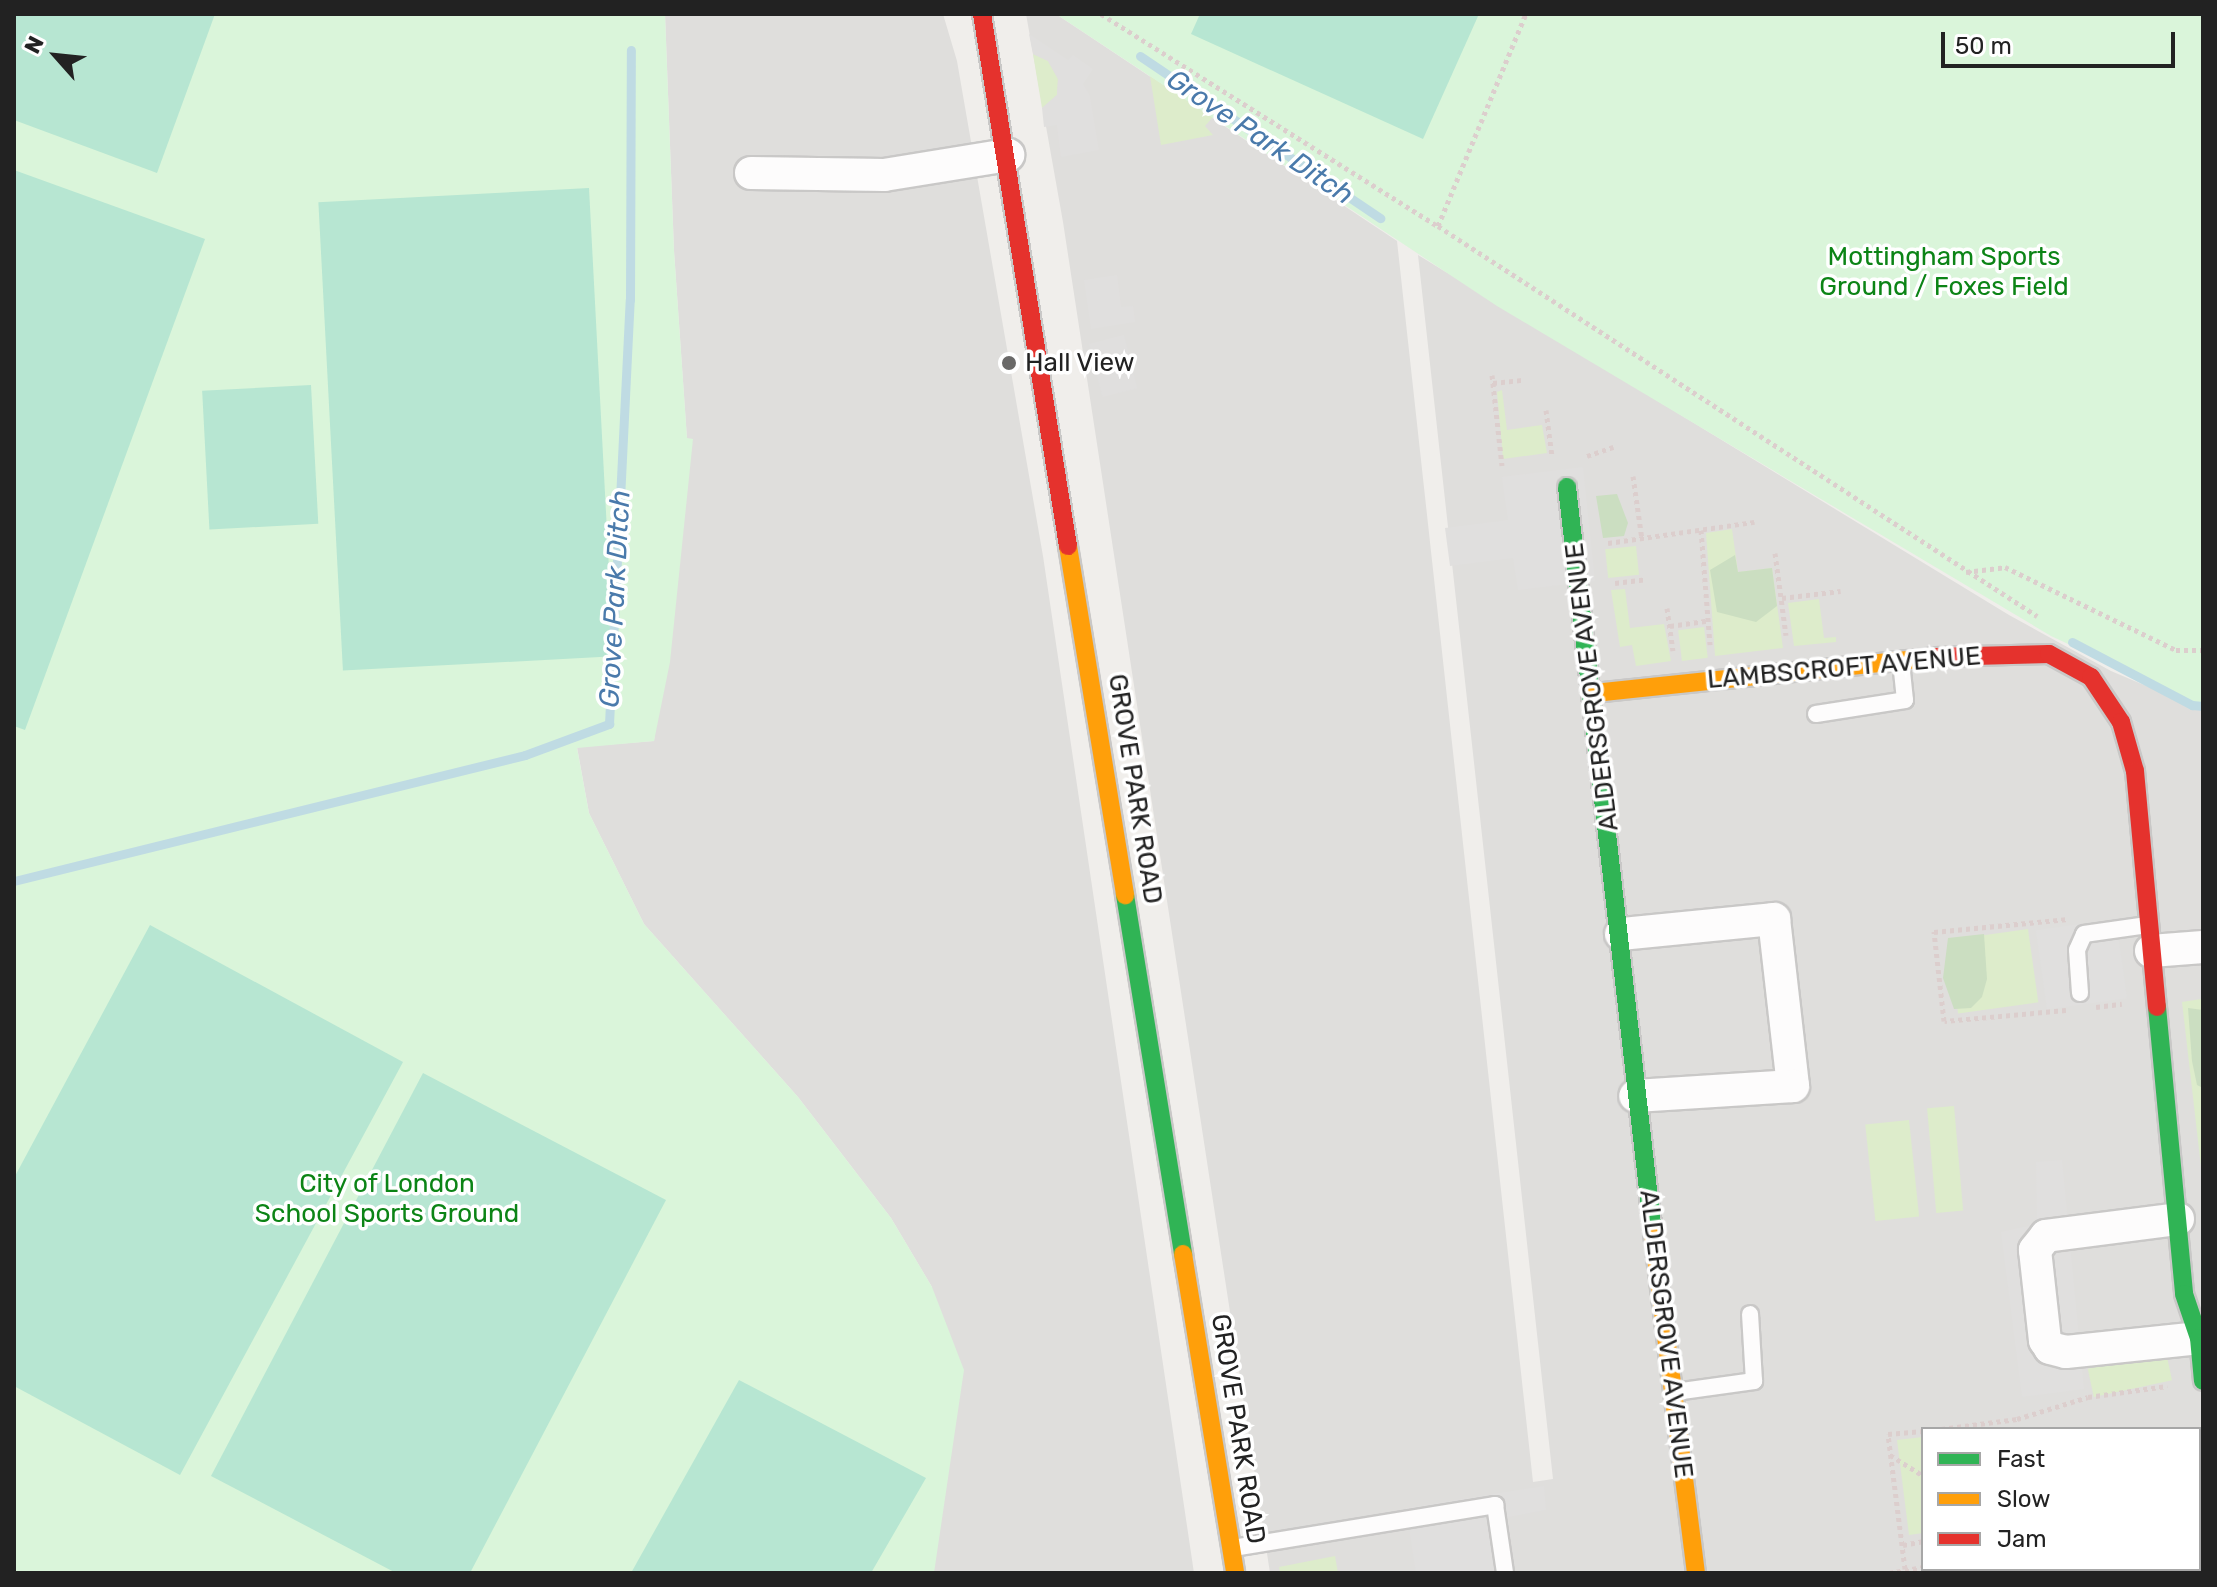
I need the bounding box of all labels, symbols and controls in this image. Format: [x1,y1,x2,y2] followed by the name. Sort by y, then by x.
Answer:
[16,16,96,96] north arrow
[1945,16,2179,66] scale bar
[19,32,50,58] text: N
[1955,32,2012,60] text: 50 m
[1160,62,1360,212] water label: Grove Park Ditch
[1819,241,2069,302] park label: Mottingham Sports Ground / Foxes Field
[1025,347,1135,379] place label: Hall View
[1000,354,1018,372] marker: Hall View
[593,489,637,709] water label: Grove Park Ditch
[1559,541,1625,833] street label: ALDERSGROVE AVENUE
[1705,640,1983,696] street label: LAMBSCROFT AVENUE
[1101,672,1169,906] street label: GROVE PARK ROAD
[255,1168,519,1230] park label: City of London School Sports Ground
[1633,1188,1699,1480] street label: ALDERSGROVE AVENUE
[1204,1312,1272,1546] street label: GROVE PARK ROAD
[1921,1427,2201,1571] legend
[1997,1445,2045,1473] text: Fast
[1997,1485,2050,1513] text: Slow
[1997,1525,2047,1553] text: Jam

